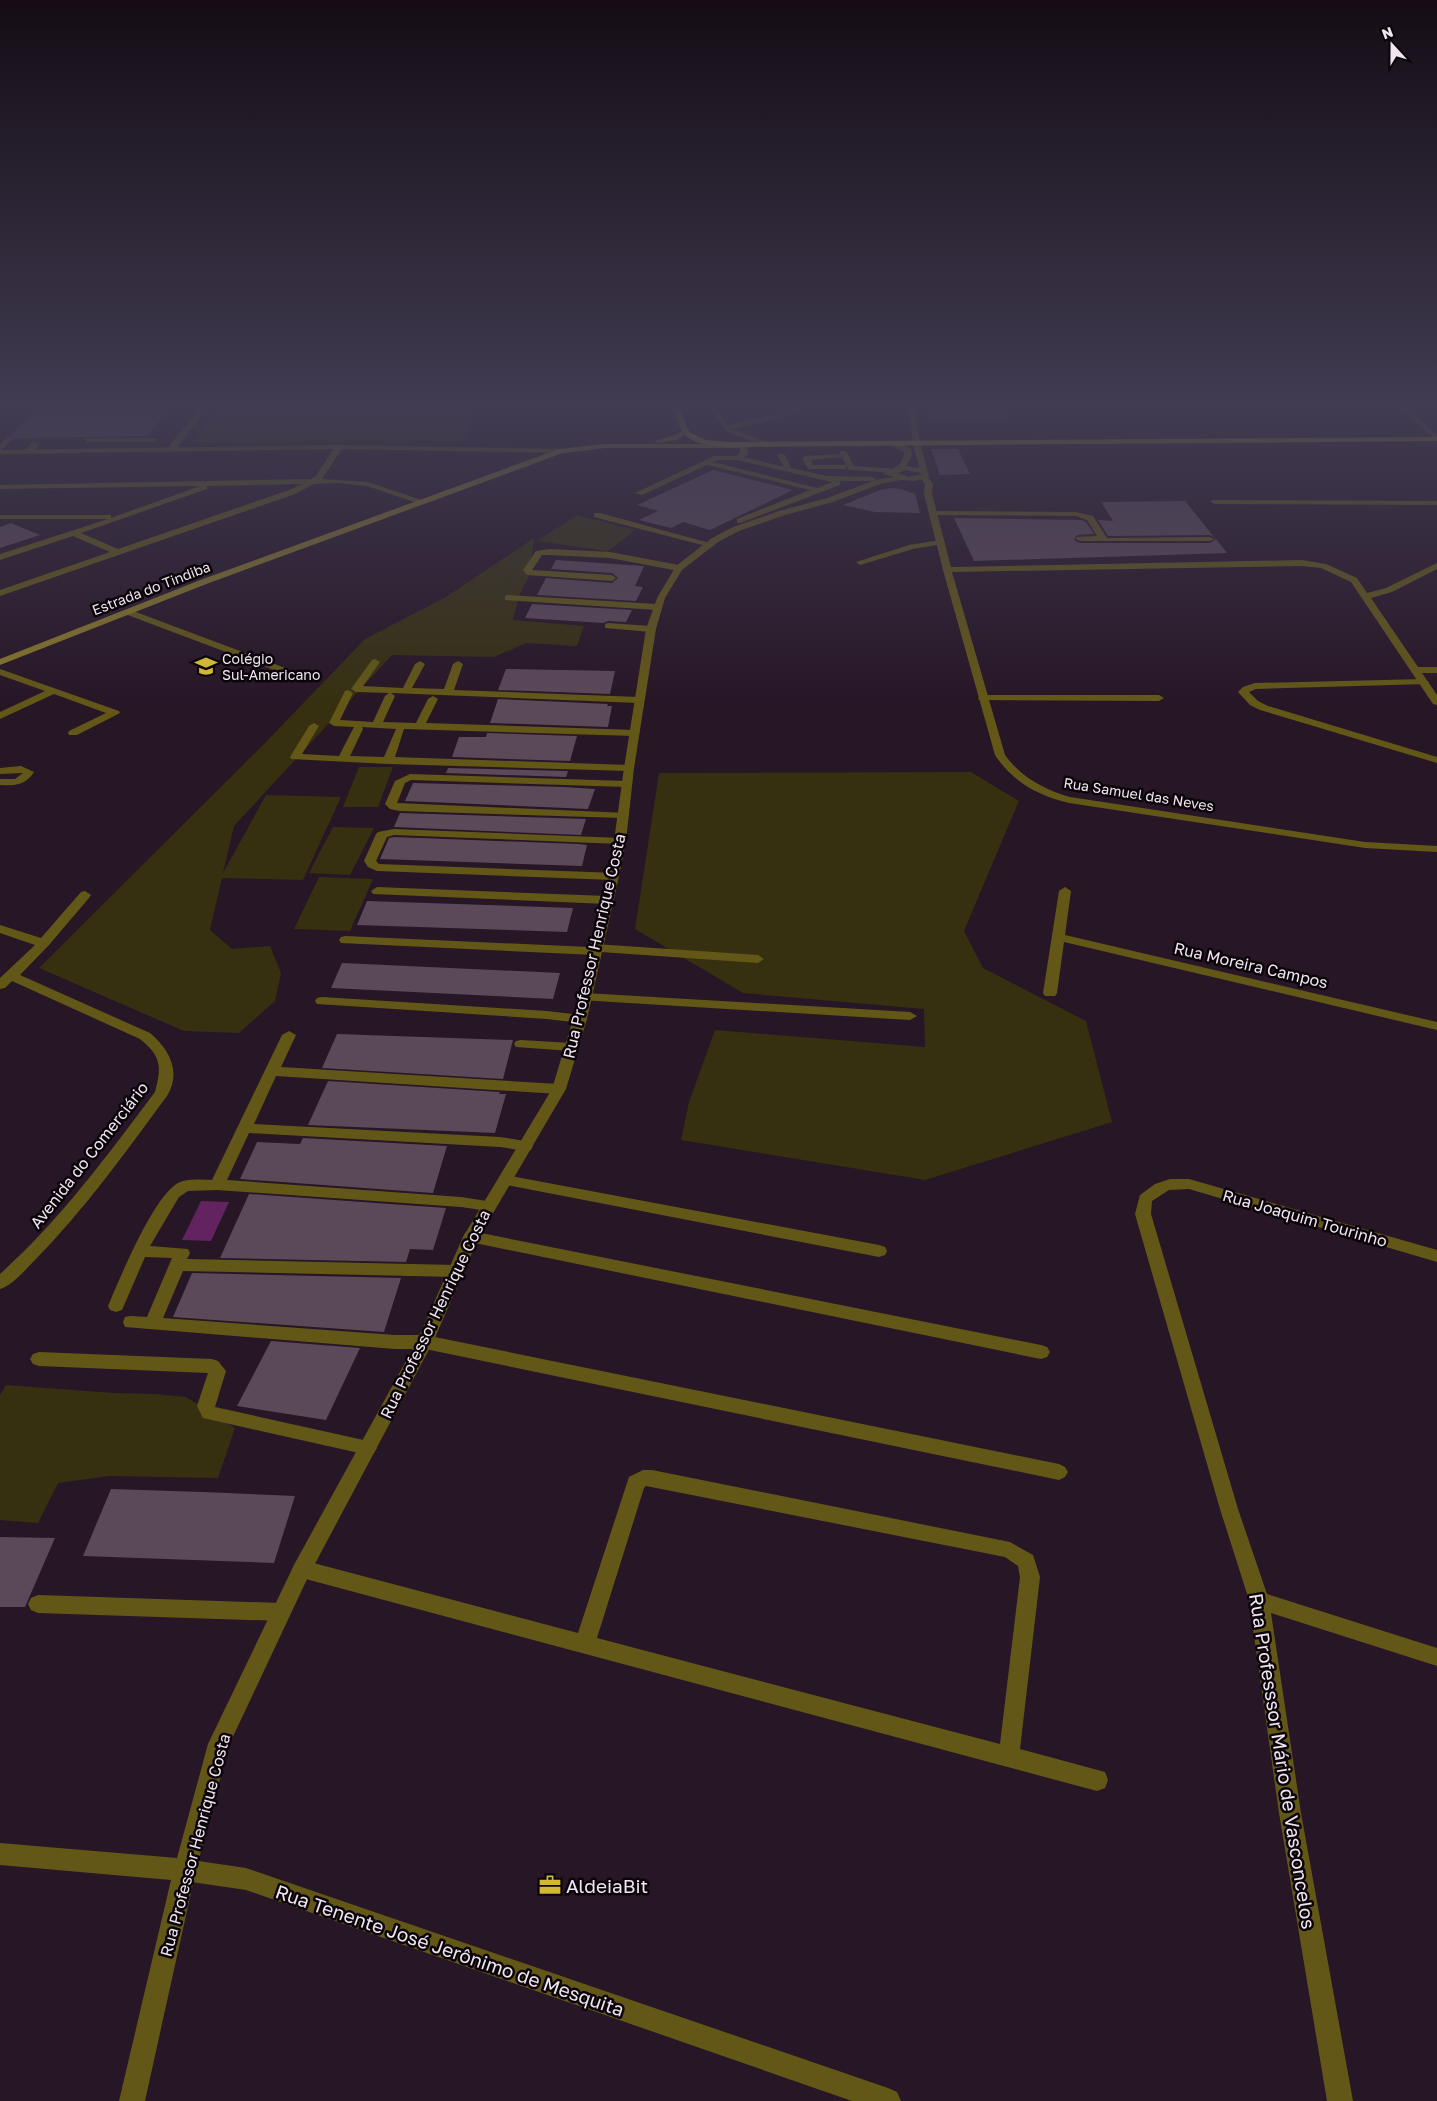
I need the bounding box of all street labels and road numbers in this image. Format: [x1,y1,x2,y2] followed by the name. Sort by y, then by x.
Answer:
[89,558,213,618] street label: Estrada do Tindiba
[1063,774,1215,814] street label: Rua Samuel das Neves
[558,832,630,1060] street label: Rua Professor Henrique Costa
[1172,938,1330,992] street label: Rua Moreira Campos
[26,1078,152,1232] street label: Avenida do Comerciário
[1220,1185,1390,1251] street label: Rua Joaquim Tourinho
[376,1206,494,1422] street label: Rua Professor Henrique Costa
[1245,1591,1321,1931] street label: Rua Professsor Mário de Vasconcelos
[156,1731,234,1959] street label: Rua Professor Henrique Costa
[273,1879,627,2021] street label: Rua Tenente José Jerônimo de Mesquita

